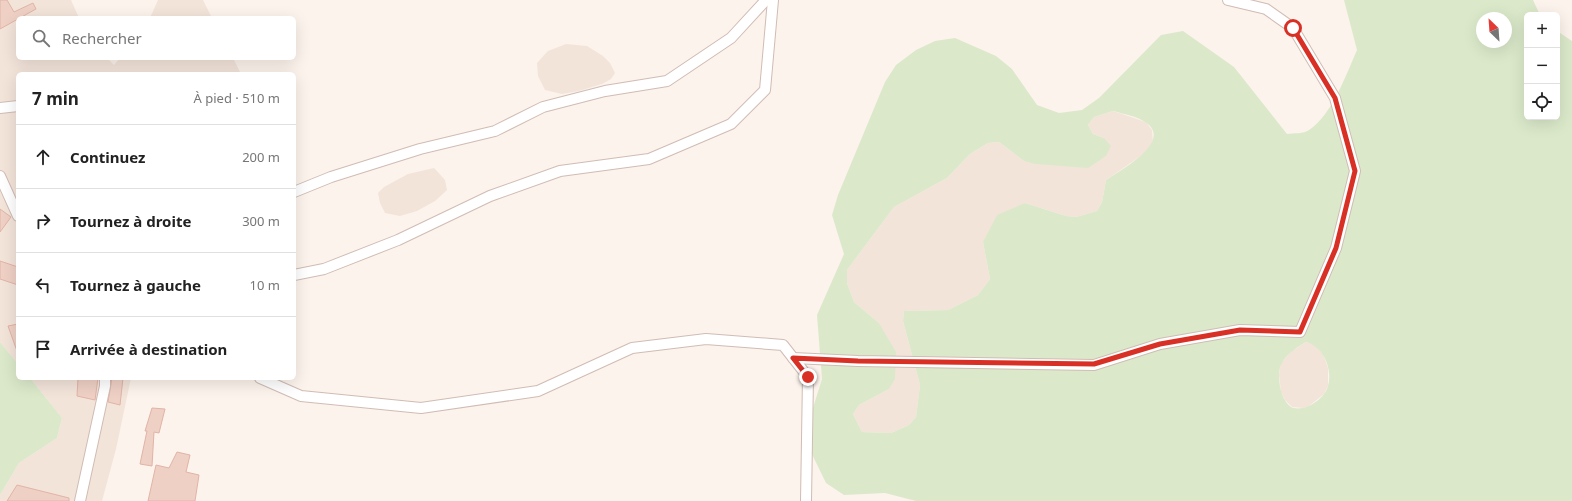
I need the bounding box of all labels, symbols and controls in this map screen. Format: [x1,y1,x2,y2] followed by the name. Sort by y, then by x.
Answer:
[1476,12,1512,48] north arrow
[1524,12,1560,120] map controls
[1524,12,1560,48] button: +
[16,16,296,60] search box
[1284,19,1302,37] route start
[30,27,52,49] icon: search
[62,28,142,48] text: Rechercher
[1524,48,1560,84] button: −
[1524,84,1560,120] button: locate
[32,87,79,110] text: 7 min
[194,89,280,107] text: À pied · 510 m
[32,146,54,168] icon: ahead
[70,147,145,167] text: Continuez
[242,148,280,166] text: 200 m
[32,210,54,232] icon: right
[70,211,191,231] text: Tournez à droite
[242,212,280,230] text: 300 m
[32,274,54,296] icon: left
[70,275,201,295] text: Tournez à gauche
[250,276,280,294] text: 10 m
[32,338,54,360] icon: arrive
[70,339,227,359] text: Arrivée à destination
[799,368,817,386] route end

